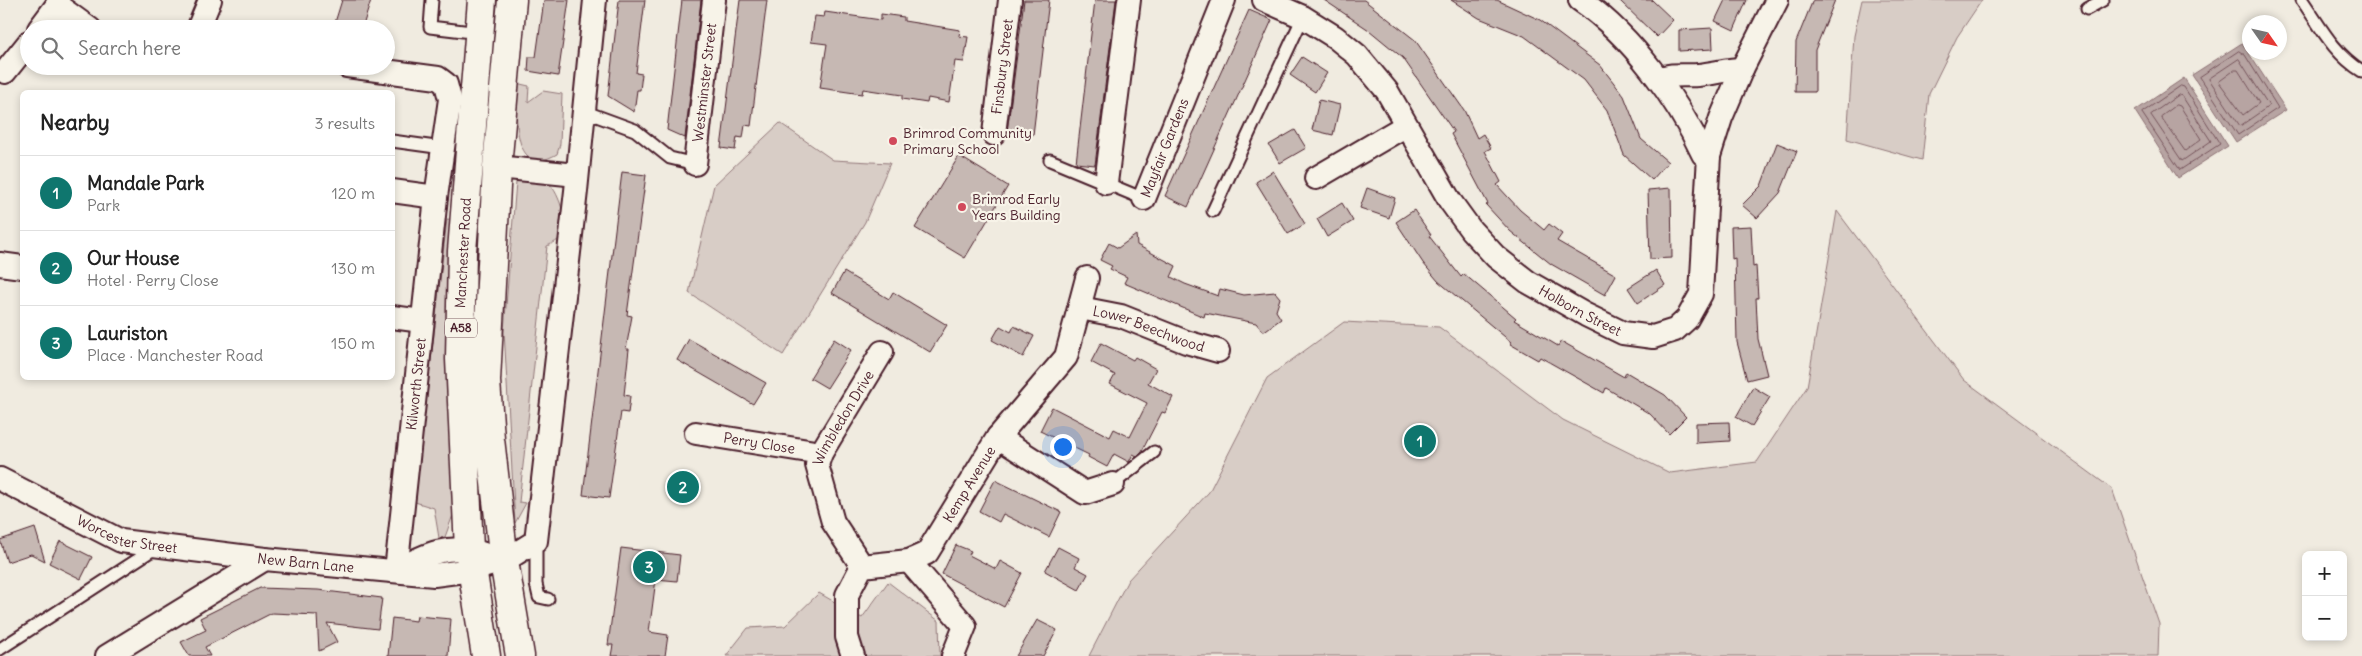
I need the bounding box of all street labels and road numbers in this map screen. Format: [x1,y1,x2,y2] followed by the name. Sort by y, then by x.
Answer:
[987,18,1017,115] street label: Finsbury Street
[689,22,720,143] street label: Westminster Street
[1136,96,1193,200] street label: Mayfair Gardens
[451,197,475,309] street label: Manchester Road
[1536,281,1625,340] street label: Holborn Street
[1091,302,1207,356] street label: Lower Beechwood
[445,318,477,338] road number: A58
[402,337,430,431] street label: Kilworth Street
[809,367,878,467] street label: Wimbledon Drive
[722,429,796,458] street label: Perry Close
[939,443,999,526] street label: Kemp Avenue
[74,511,179,557] street label: Worcester Street
[256,549,355,576] street label: New Barn Lane

